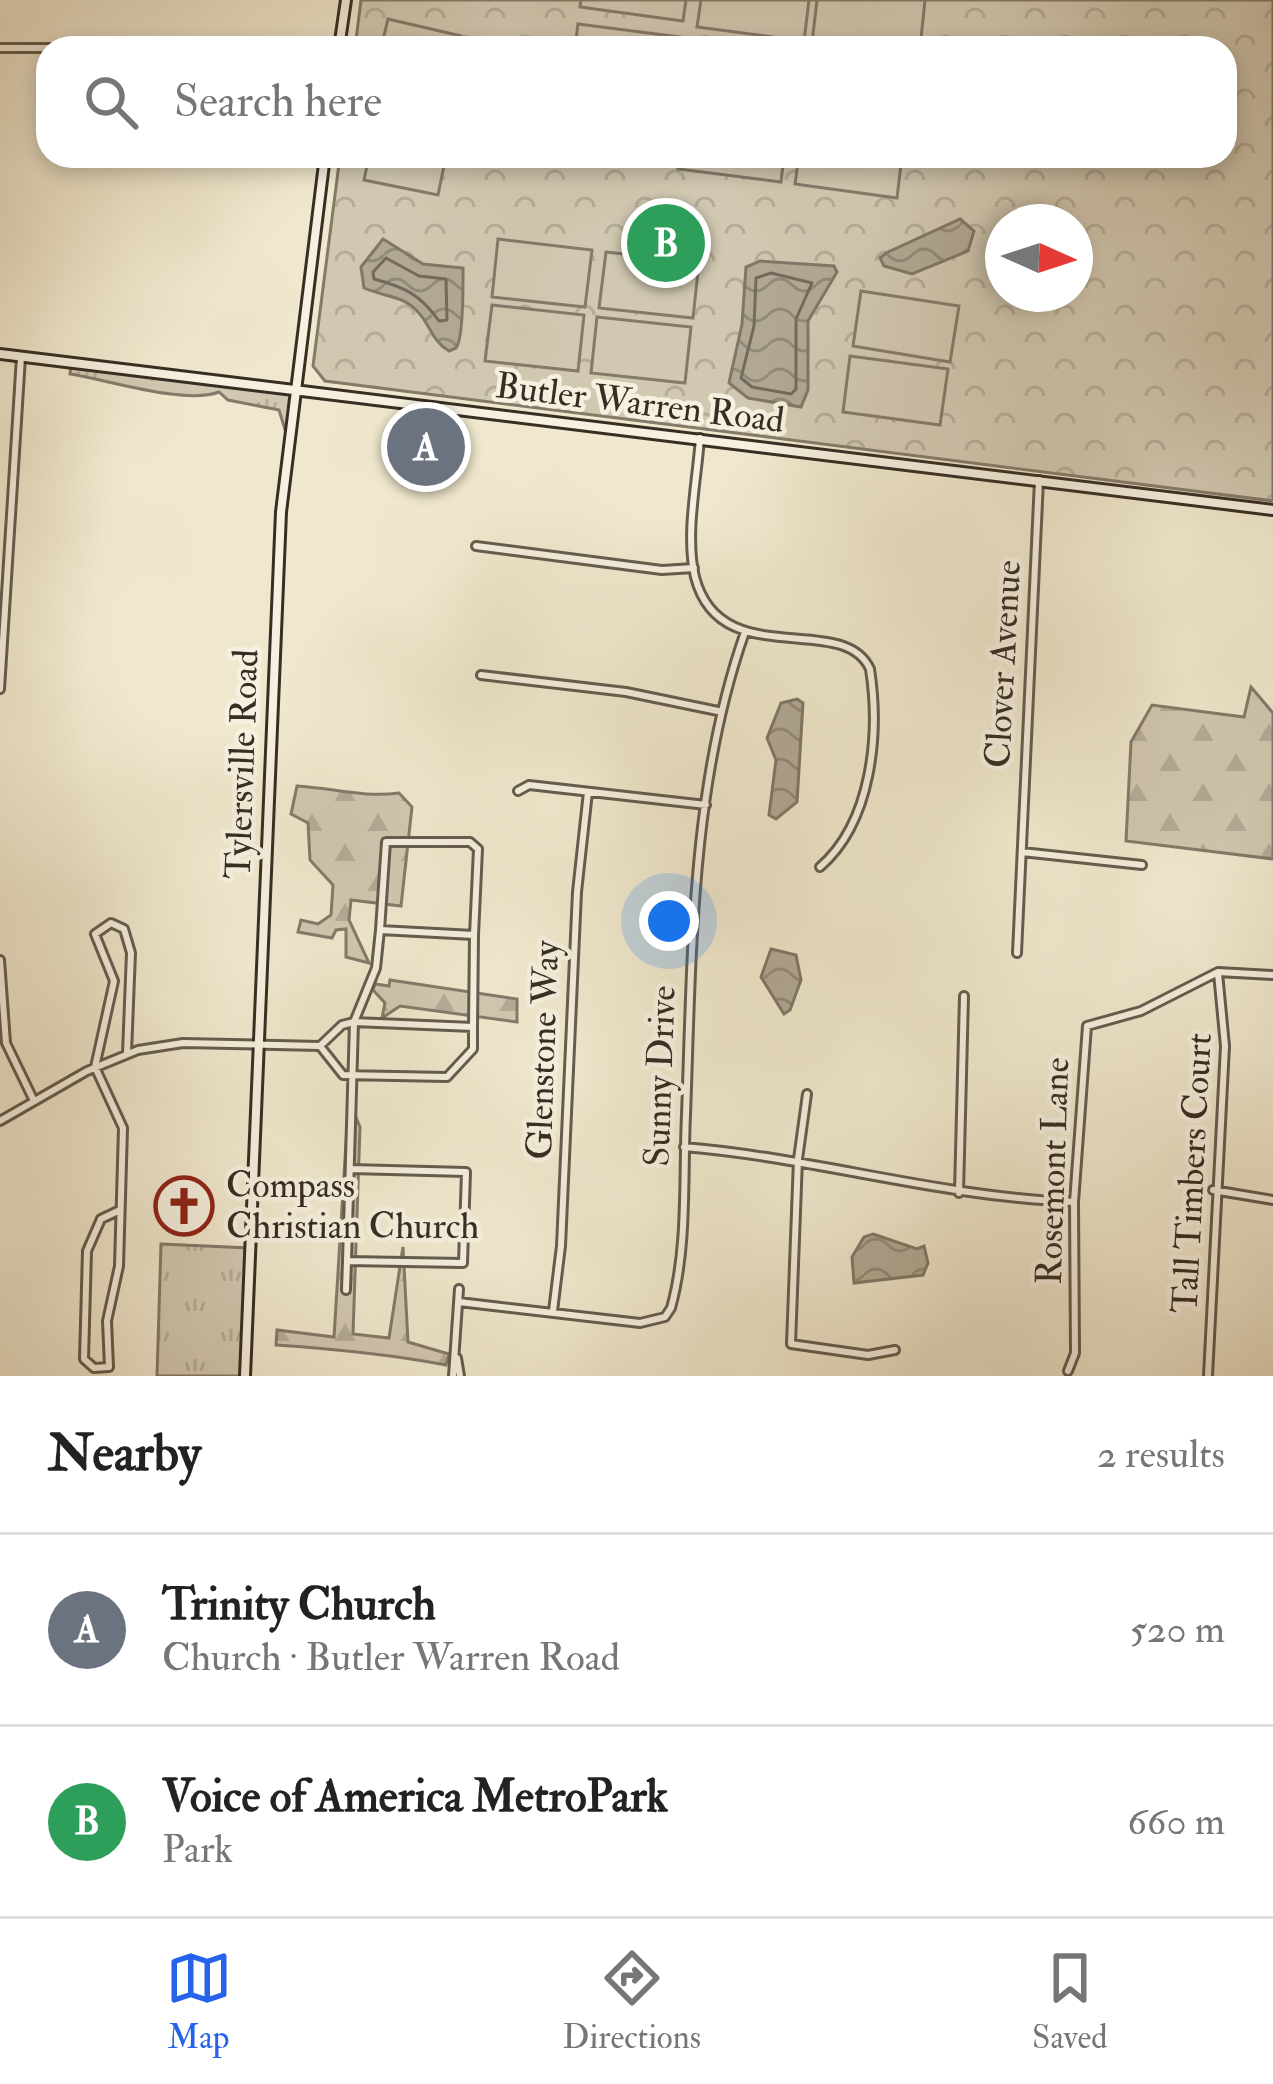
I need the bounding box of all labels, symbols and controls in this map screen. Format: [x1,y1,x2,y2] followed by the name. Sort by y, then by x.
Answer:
[36,36,1237,168] search box
[78,69,144,135] icon: search
[174,74,382,130] text: Search here
[627,198,705,288] pin: B
[985,204,1093,312] north arrow
[493,363,787,443] street label: Butler Warren Road
[387,402,465,492] pin: A
[975,559,1031,769] street label: Clover Avenue
[215,648,269,880] street label: Tylersville Road
[639,891,699,951] your location
[517,939,569,1160] street label: Glenstone Way
[634,985,686,1167] street label: Sunny Drive
[1162,1032,1222,1314] street label: Tall Timbers Court
[1027,1057,1079,1285] street label: Rosemont Lane
[226,1163,479,1249] place label: Compass Christian Church
[153,1175,215,1237] church icon: Compass Christian Church
[48,1422,201,1486] text: Nearby
[1097,1430,1225,1479] text: 2 results
[162,1577,436,1633] text: Trinity Church
[75,1605,99,1654] text: A
[1130,1605,1225,1654] text: 520 m
[162,1633,620,1682] text: Church · Butler Warren Road
[162,1769,668,1825] text: Voice of America MetroPark
[74,1797,100,1846] text: B
[1127,1797,1225,1846] text: 660 m
[162,1825,233,1874] text: Park
[166,1945,232,2058] tab: Map
[563,1945,701,2058] tab: Directions
[1032,1945,1107,2058] tab: Saved

